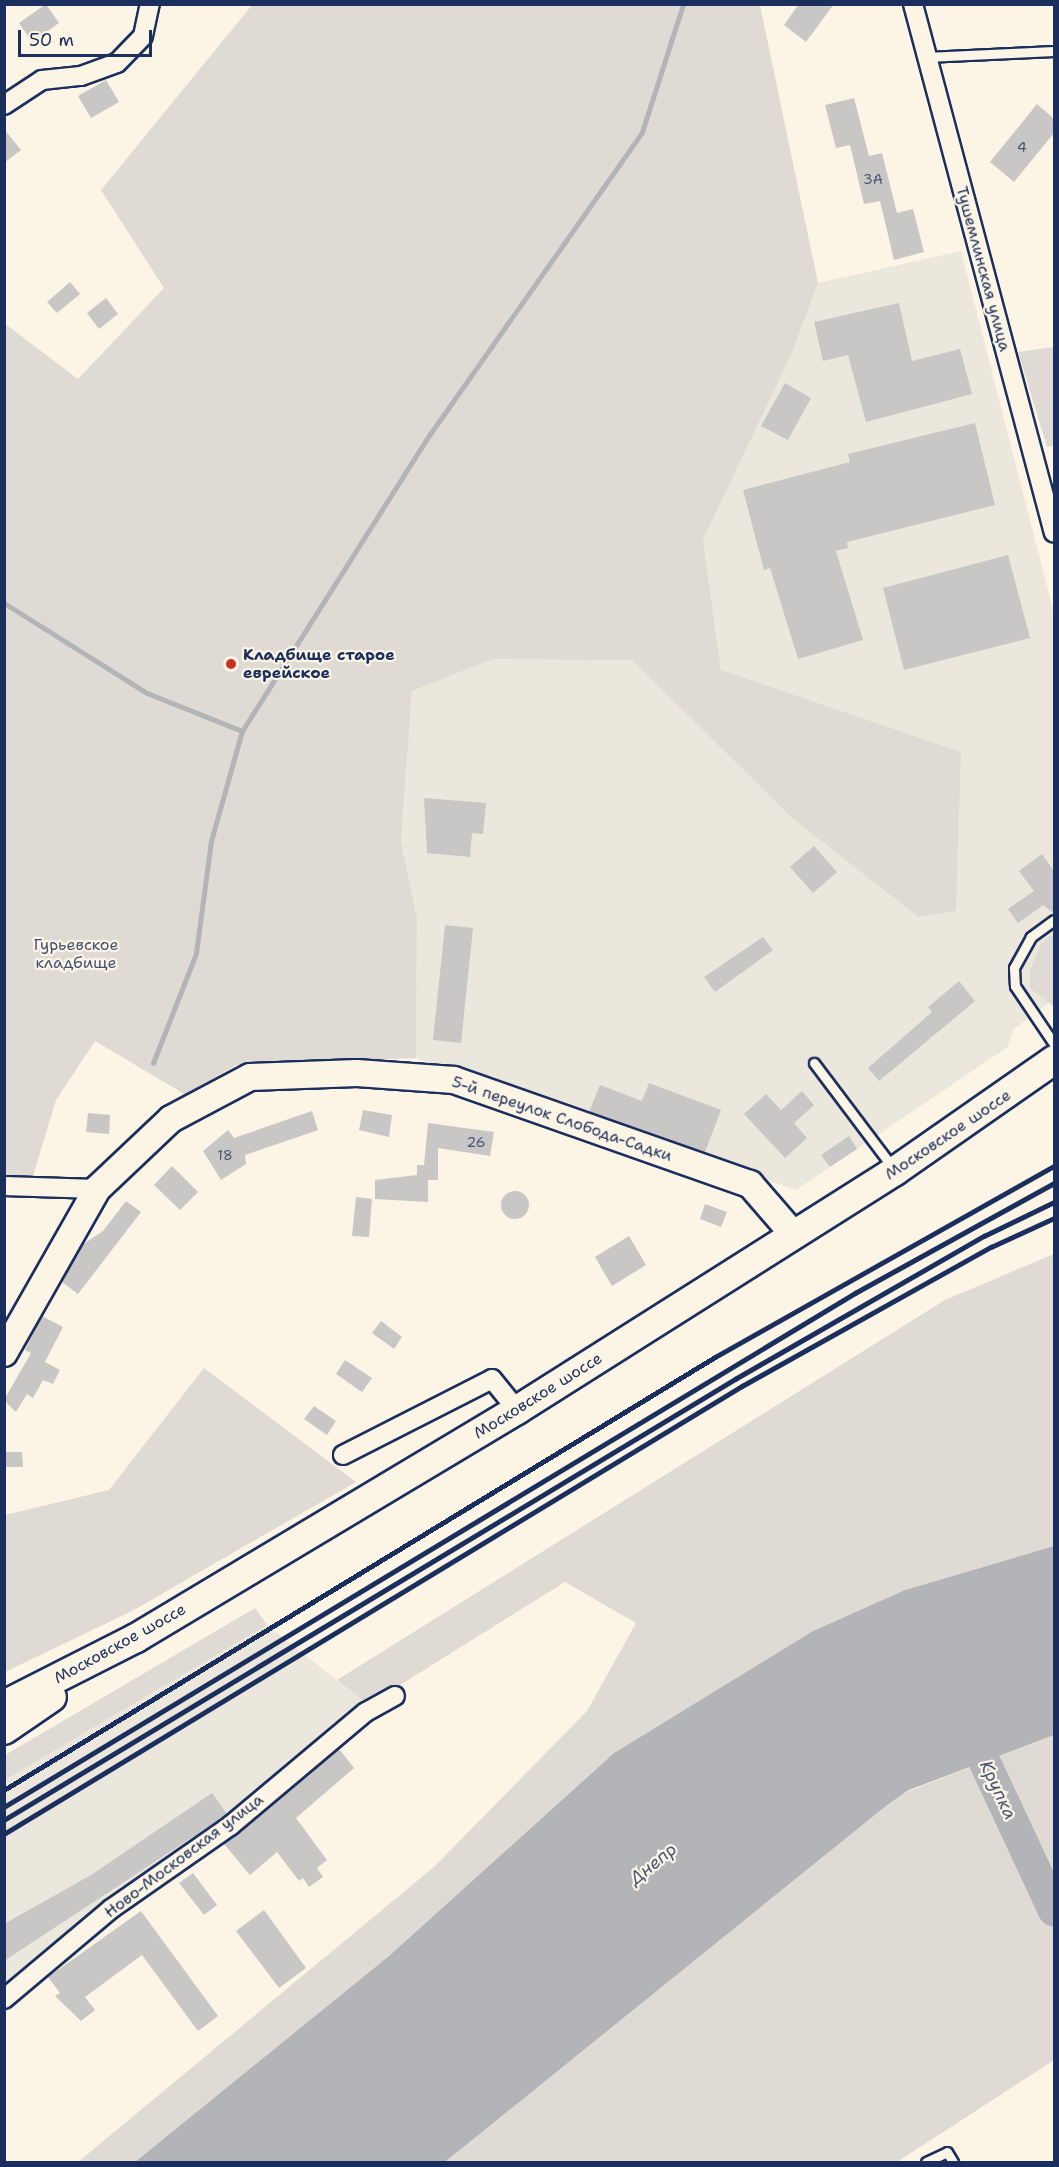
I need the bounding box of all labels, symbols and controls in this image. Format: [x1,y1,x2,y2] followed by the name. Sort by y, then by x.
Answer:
[21,18,154,56] scale bar
[29,28,74,52] text: 50 m
[1017,139,1027,155] house number: 4
[863,171,883,187] house number: 3А
[952,184,1014,354] street label: Тушемлинская улица
[243,645,395,683] place label: Кладбище старое еврейское
[224,657,238,671] marker: Кладбище старое еврейское
[33,935,119,973] park label: Гурьевское кладбище
[449,1072,675,1166] street label: 5-й переулок Слобода-Садки
[881,1086,1015,1184] street label: Московское шоссе
[467,1134,485,1150] house number: 26
[217,1147,233,1163] house number: 18
[470,1349,606,1443] street label: Московское шоссе
[51,1600,189,1688] street label: Московское шоссе
[975,1757,1021,1823] water label: Крупка
[101,1790,267,1922] street label: Ново-Московская улица
[625,1838,681,1890] water label: Днепр

